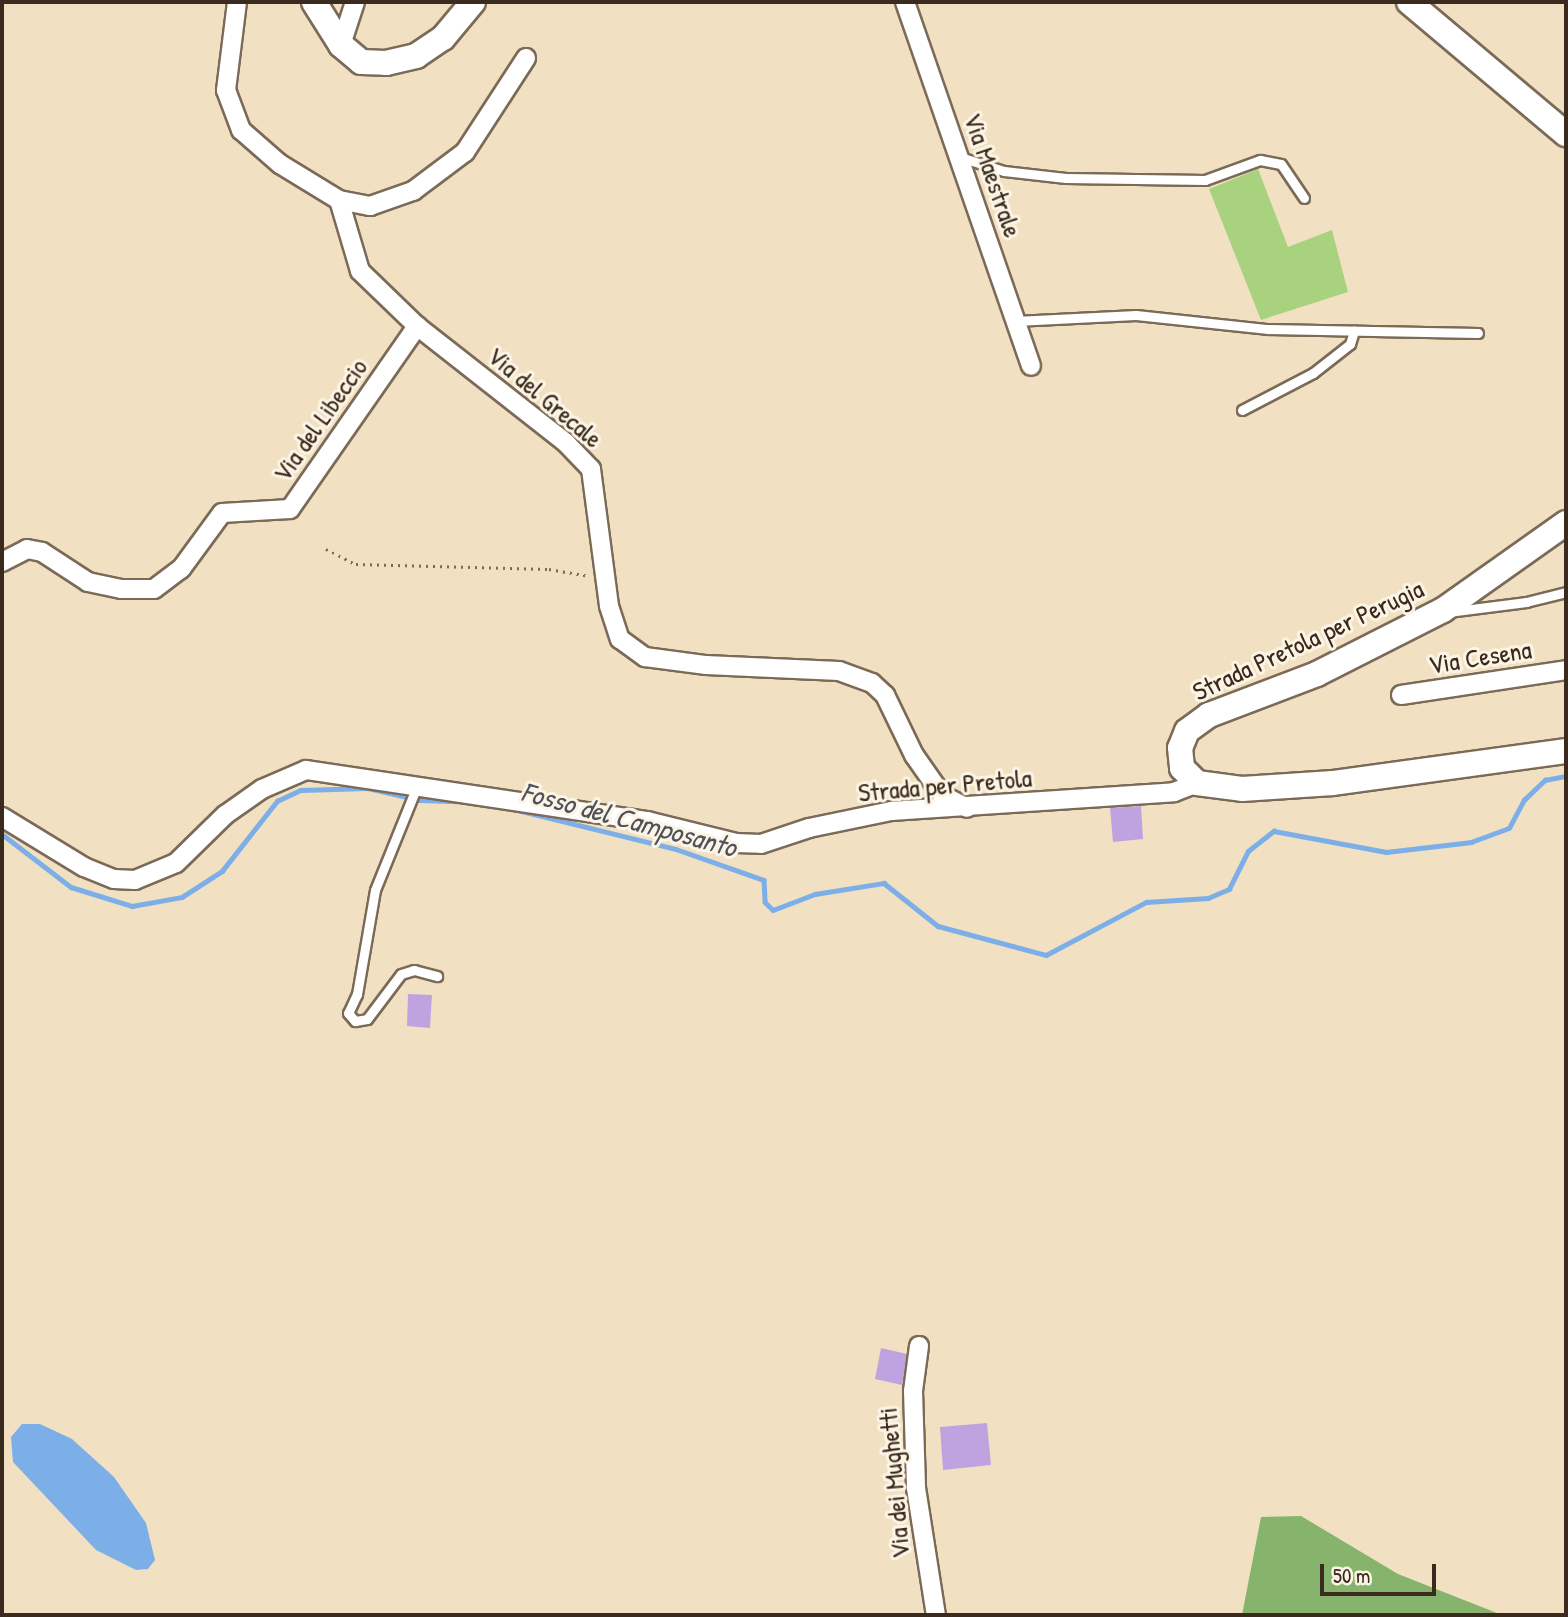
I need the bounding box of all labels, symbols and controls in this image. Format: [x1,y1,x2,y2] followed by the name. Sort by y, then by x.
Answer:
[957,109,1029,241] street label: Via Maestrale
[481,340,609,454] street label: Via del Grecale
[266,352,374,488] street label: Via del Libeccio
[1188,573,1428,707] street label: Strada Pretola per Perugia
[1426,633,1534,681] street label: Via Cesena
[857,762,1033,808] street label: Strada per Pretola
[518,774,740,864] water label: Fosso del Camposanto
[872,1406,916,1560] street label: Via dei Mughetti
[1323,1550,1438,1594] scale bar
[1333,1561,1370,1590] text: 50 m

